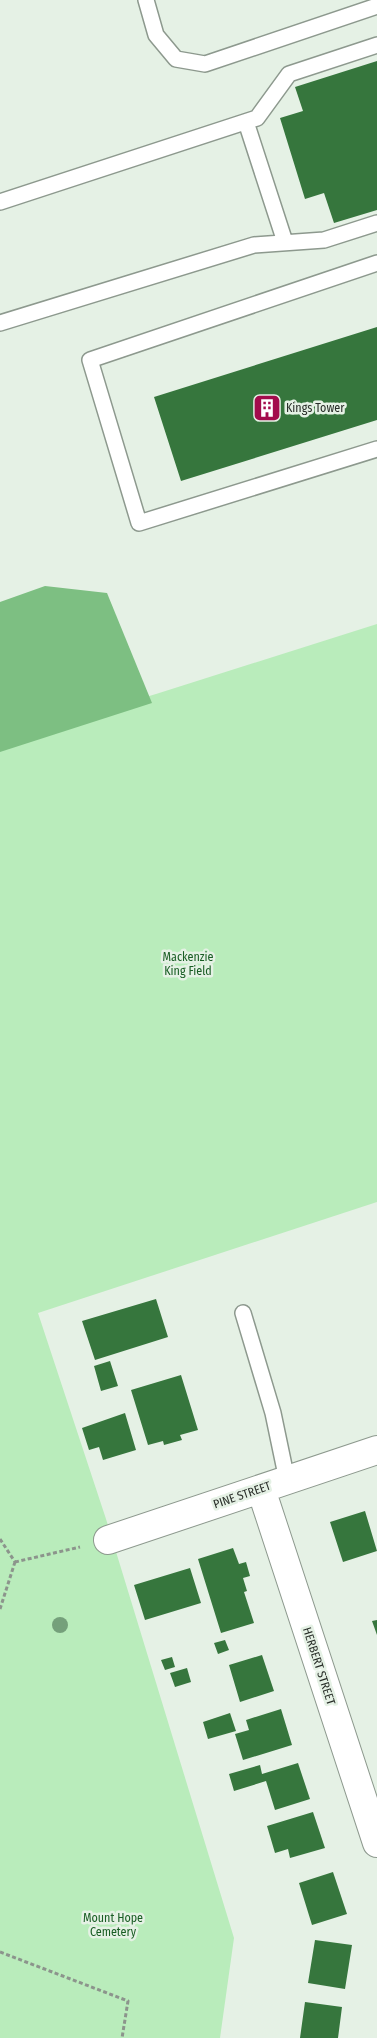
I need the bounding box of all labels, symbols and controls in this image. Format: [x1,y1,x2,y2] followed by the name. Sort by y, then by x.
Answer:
[252,393,282,423] building icon: Kings Tower
[286,401,345,415] place label: Kings Tower
[163,950,214,978] park label: Mackenzie King Field
[211,1479,273,1511] street label: PINE STREET
[300,1625,338,1707] street label: HERBERT STREET
[83,1911,143,1939] park label: Mount Hope Cemetery

